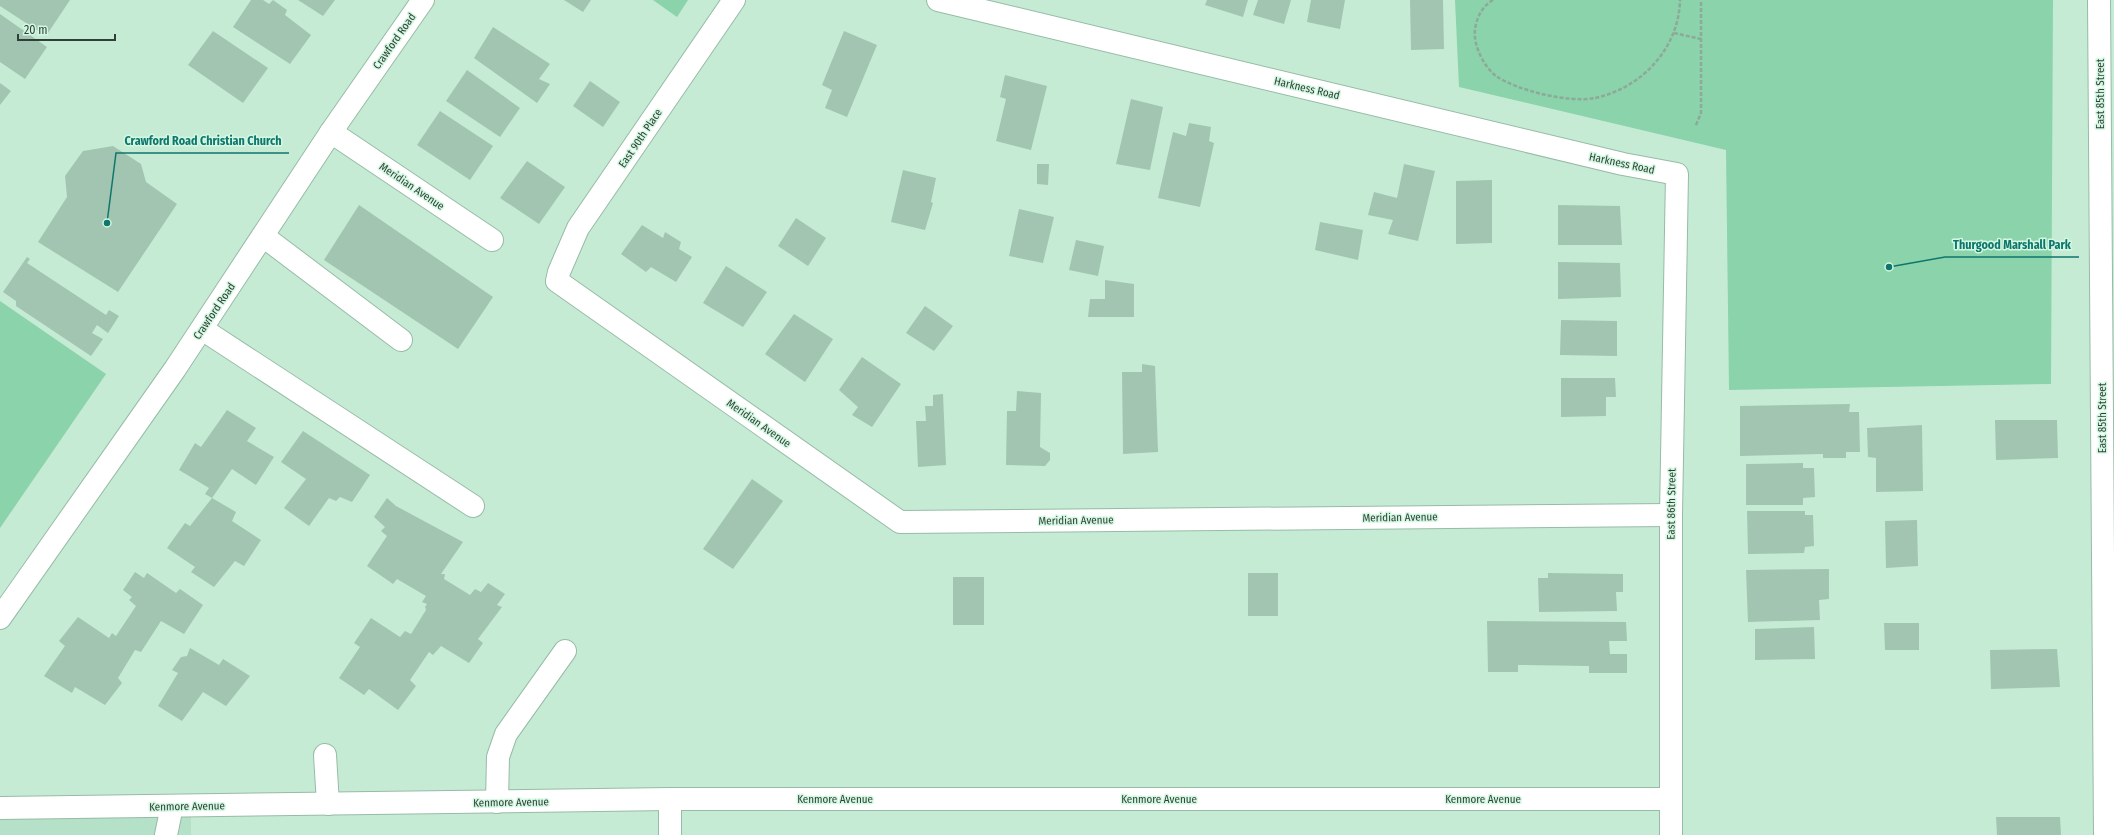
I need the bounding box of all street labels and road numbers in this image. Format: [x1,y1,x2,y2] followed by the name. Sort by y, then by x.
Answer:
[370,11,418,72] street label: Crawford Road
[2094,58,2107,129] street label: East 85th Street
[1273,75,1341,102] street label: Harkness Road
[616,106,665,170] street label: East 90th Place
[1588,150,1656,177] street label: Harkness Road
[377,160,447,213] street label: Meridian Avenue
[191,281,238,342] street label: Crawford Road
[2096,382,2109,453] street label: East 85th Street
[724,396,793,450] street label: Meridian Avenue
[1664,468,1679,540] street label: East 86th Street
[1362,510,1438,525] street label: Meridian Avenue
[1038,513,1114,528] street label: Meridian Avenue
[797,793,873,806] street label: Kenmore Avenue
[1121,793,1197,806] street label: Kenmore Avenue
[1445,793,1521,806] street label: Kenmore Avenue
[473,795,549,810] street label: Kenmore Avenue
[149,799,225,814] street label: Kenmore Avenue

